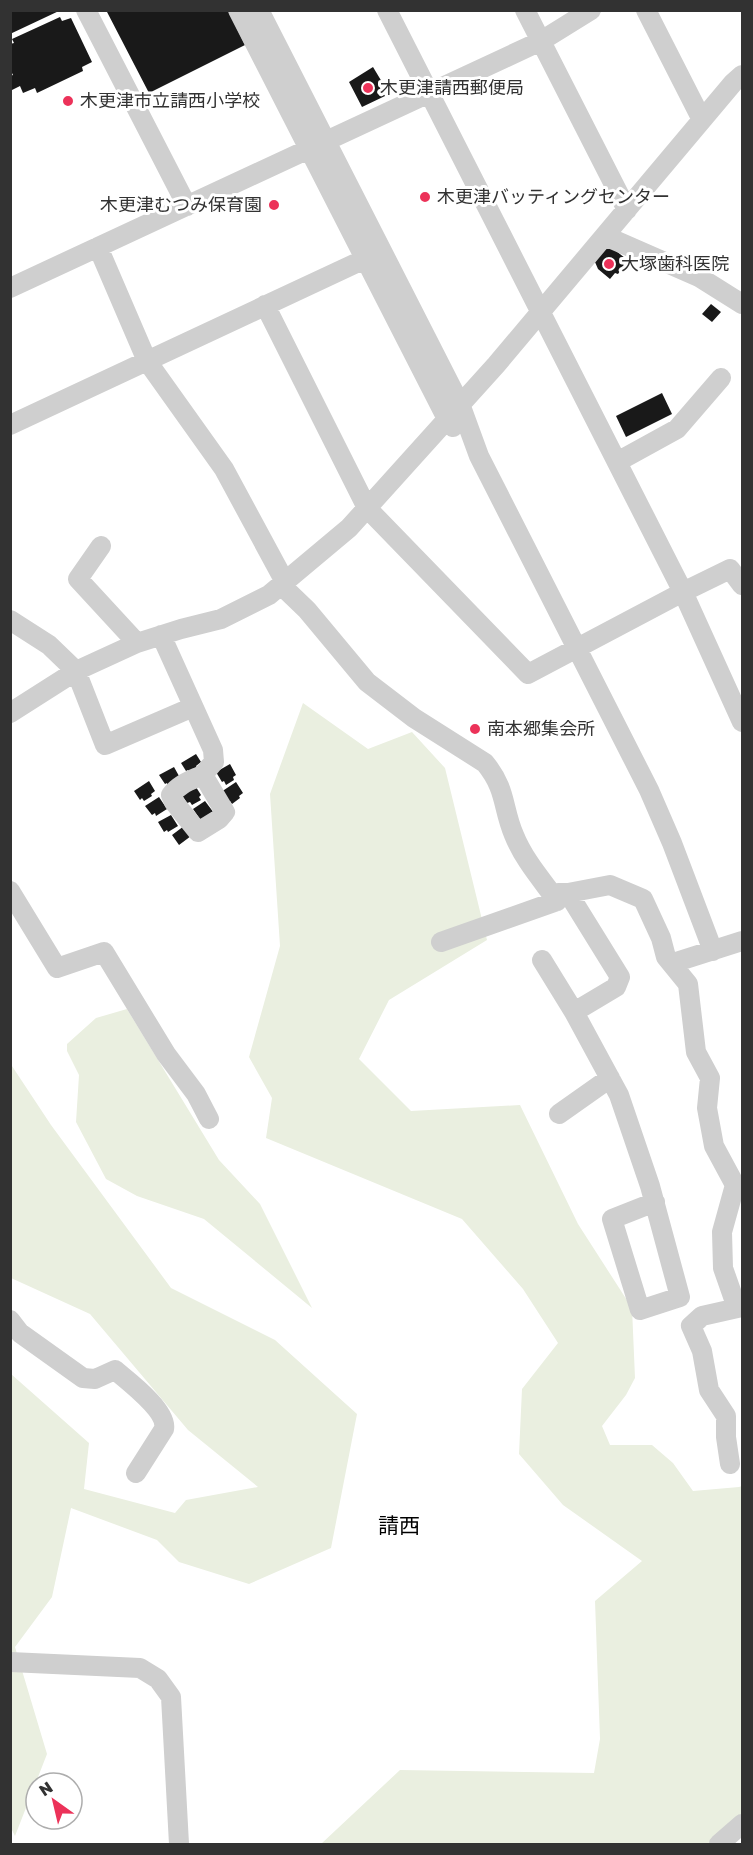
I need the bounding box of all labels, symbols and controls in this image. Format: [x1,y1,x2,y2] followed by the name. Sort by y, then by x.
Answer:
[380,76,524,98] place label: 木更津請西郵便局
[361,81,375,95] marker: 木更津請西郵便局
[80,89,260,111] place label: 木更津市立請西小学校
[61,94,75,108] marker: 木更津市立請西小学校
[437,185,670,207] place label: 木更津バッティングセンター
[418,190,432,204] marker: 木更津バッティングセンター
[100,193,262,215] place label: 木更津むつみ保育園
[267,198,281,212] marker: 木更津むつみ保育園
[621,252,729,274] place label: 大塚歯科医院
[602,257,616,271] marker: 大塚歯科医院
[487,717,595,739] place label: 南本郷集会所
[468,722,482,736] marker: 南本郷集会所
[378,1512,420,1538] district label: 請西
[24,1771,84,1831] north arrow
[35,1777,56,1800] text: N

